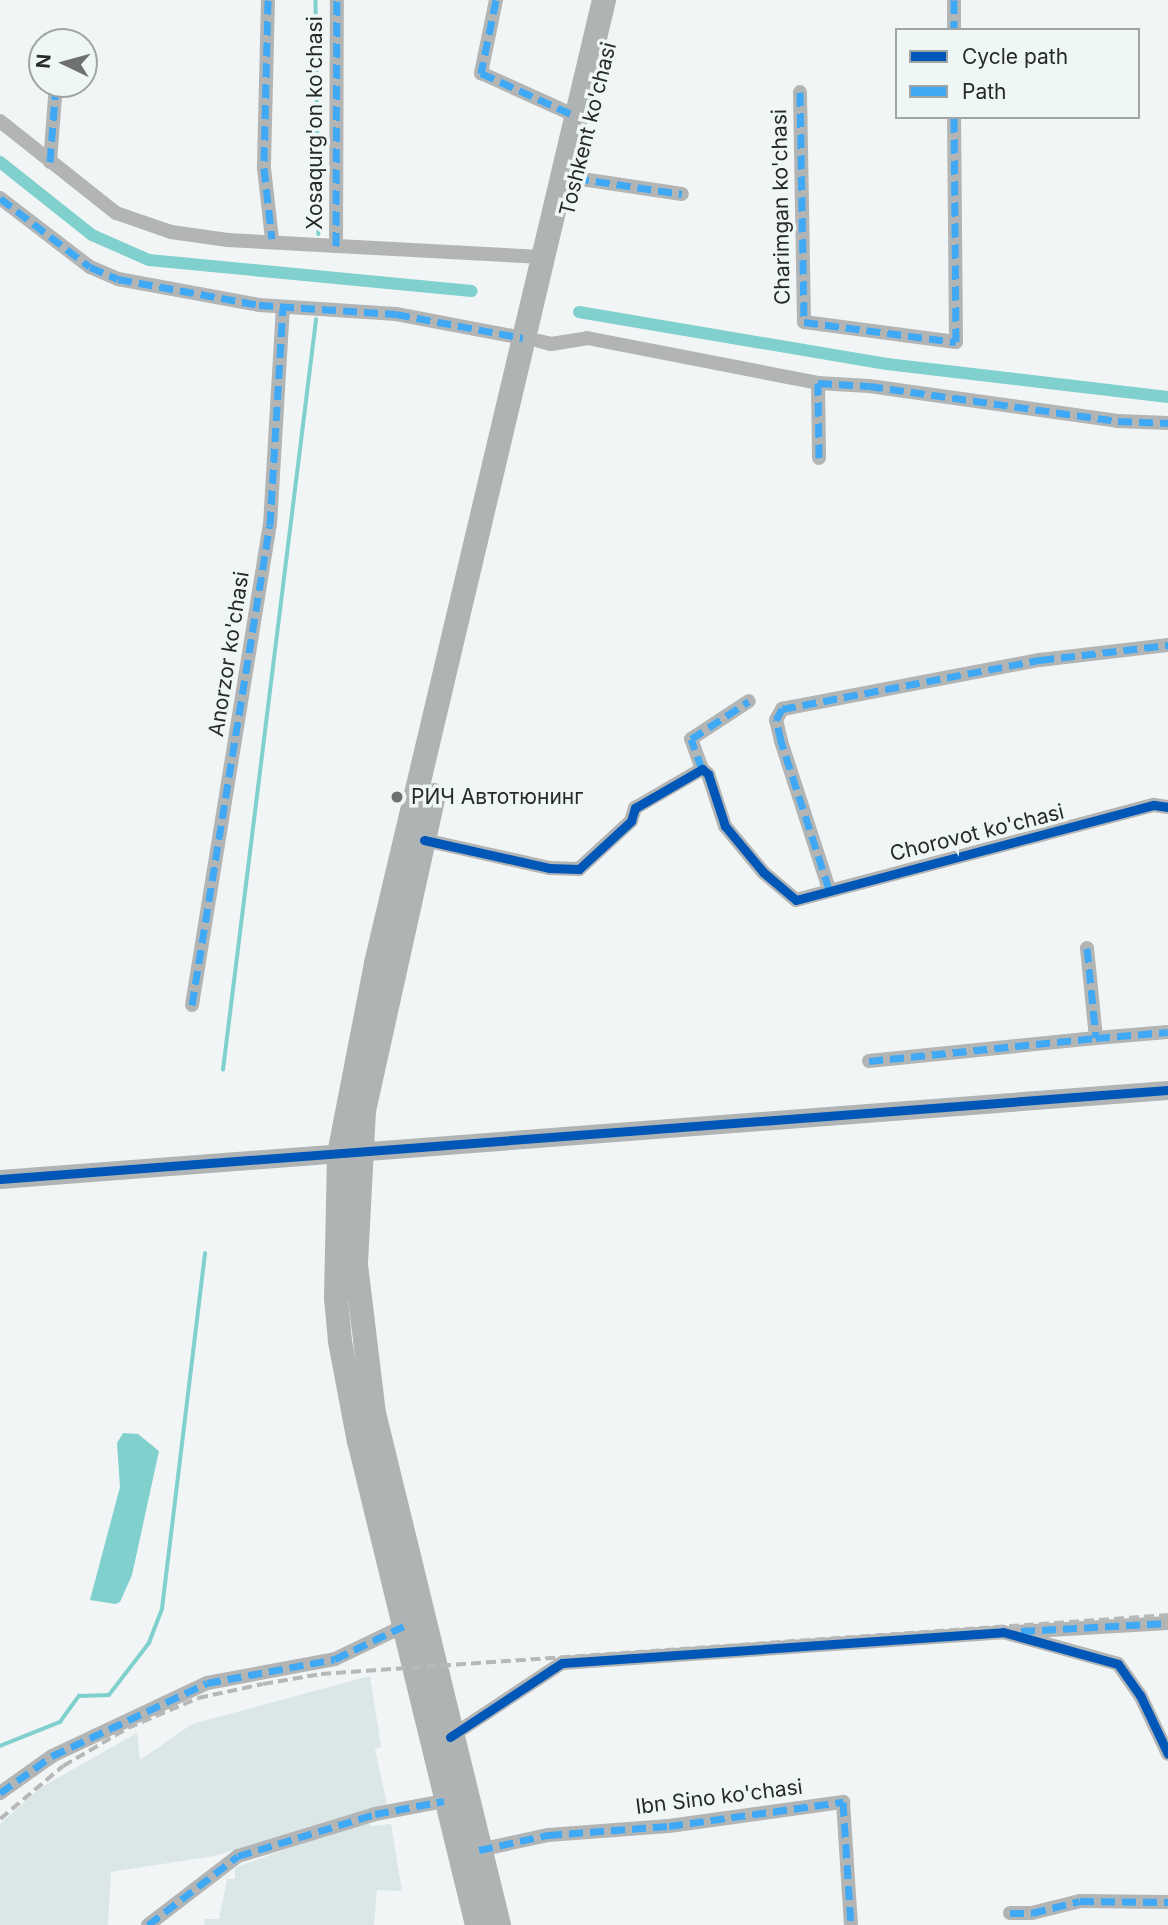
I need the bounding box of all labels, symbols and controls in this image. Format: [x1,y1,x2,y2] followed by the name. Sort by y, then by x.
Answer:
[302,16,328,230] street label: Xosaqurg'on ko'chasi
[28,28,98,98] north arrow
[895,28,1140,119] legend
[554,40,622,218] street label: Toshkent ko'chasi
[962,44,1068,69] text: Cycle path
[31,53,56,70] text: N
[962,79,1007,104] text: Path
[767,109,795,305] street label: Charimgan ko'chasi
[204,570,254,738] street label: Anorzor ko'chasi
[411,784,583,810] place label: РИЧ Автотюнинг
[389,789,405,805] marker: РИЧ Автотюнинг
[887,799,1067,867] street label: Chorovot ko'chasi
[634,1774,804,1820] street label: Ibn Sino ko'chasi

